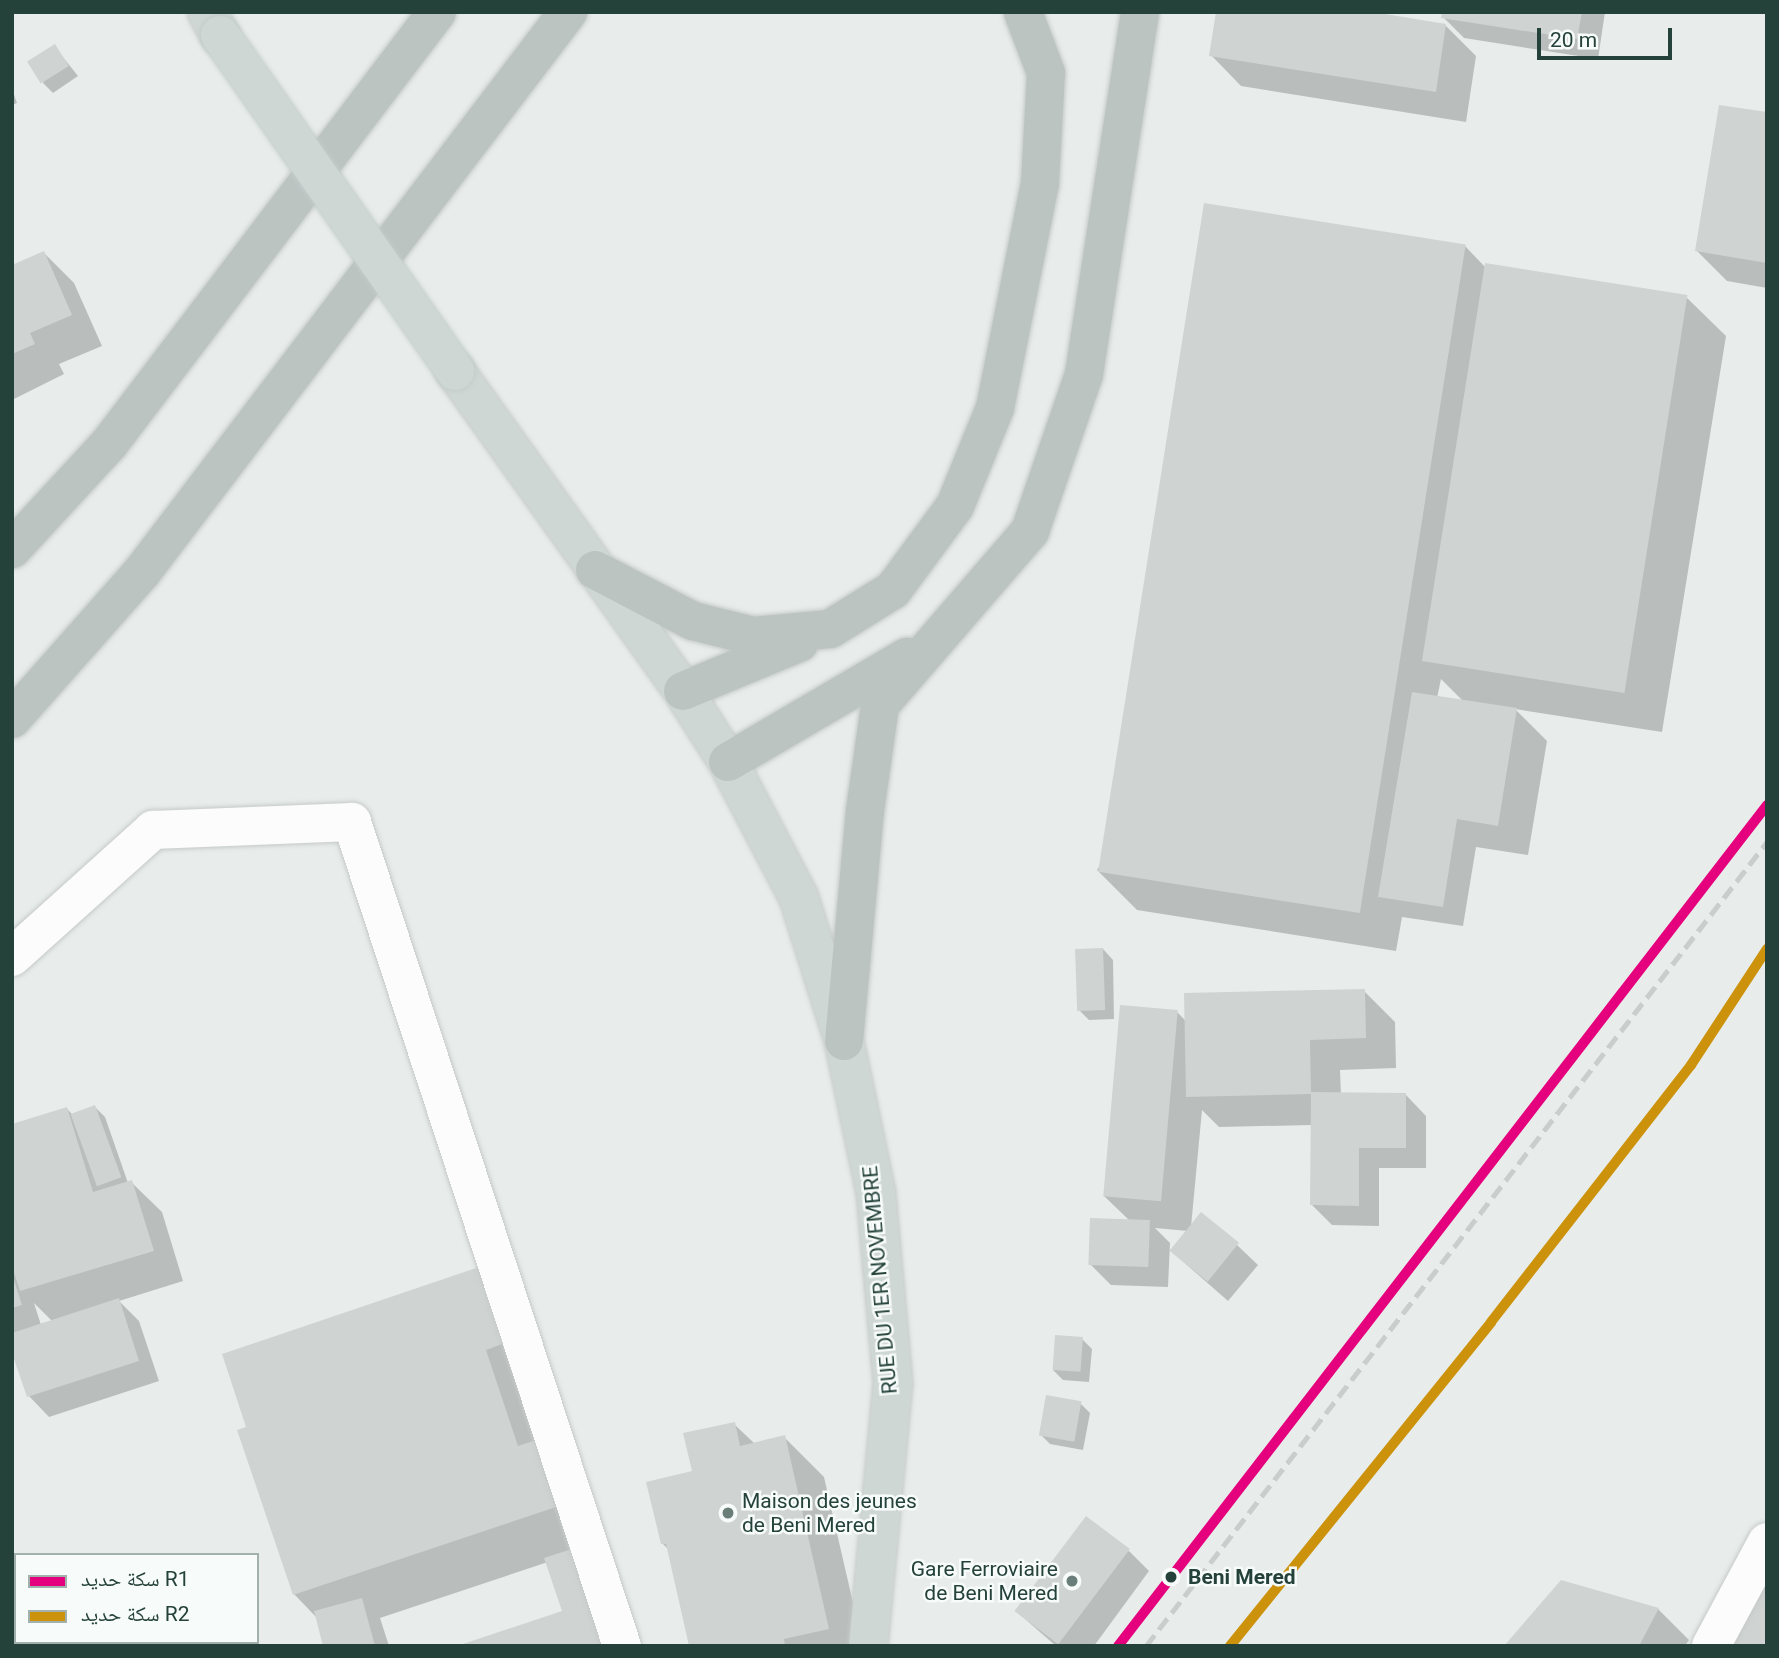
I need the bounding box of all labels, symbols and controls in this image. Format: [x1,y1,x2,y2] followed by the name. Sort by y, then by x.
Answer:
[1541,14,1676,58] scale bar
[1550,28,1597,52] text: 20 m
[857,1165,903,1395] street label: RUE DU 1ER NOVEMBRE
[742,1488,917,1538] place label: Maison des jeunes de Beni Mered
[720,1505,736,1521] marker: Maison des jeunes de Beni Mered
[14,1553,259,1644] legend
[911,1556,1058,1606] place label: Gare Ferroviaire de Beni Mered
[1188,1564,1296,1590] place label: Beni Mered
[1160,1566,1182,1588] marker: Beni Mered
[81,1567,190,1591] text: سكة حديد R1
[1064,1573,1080,1589] marker: Gare Ferroviaire de Beni Mered
[81,1602,190,1626] text: سكة حديد R2

